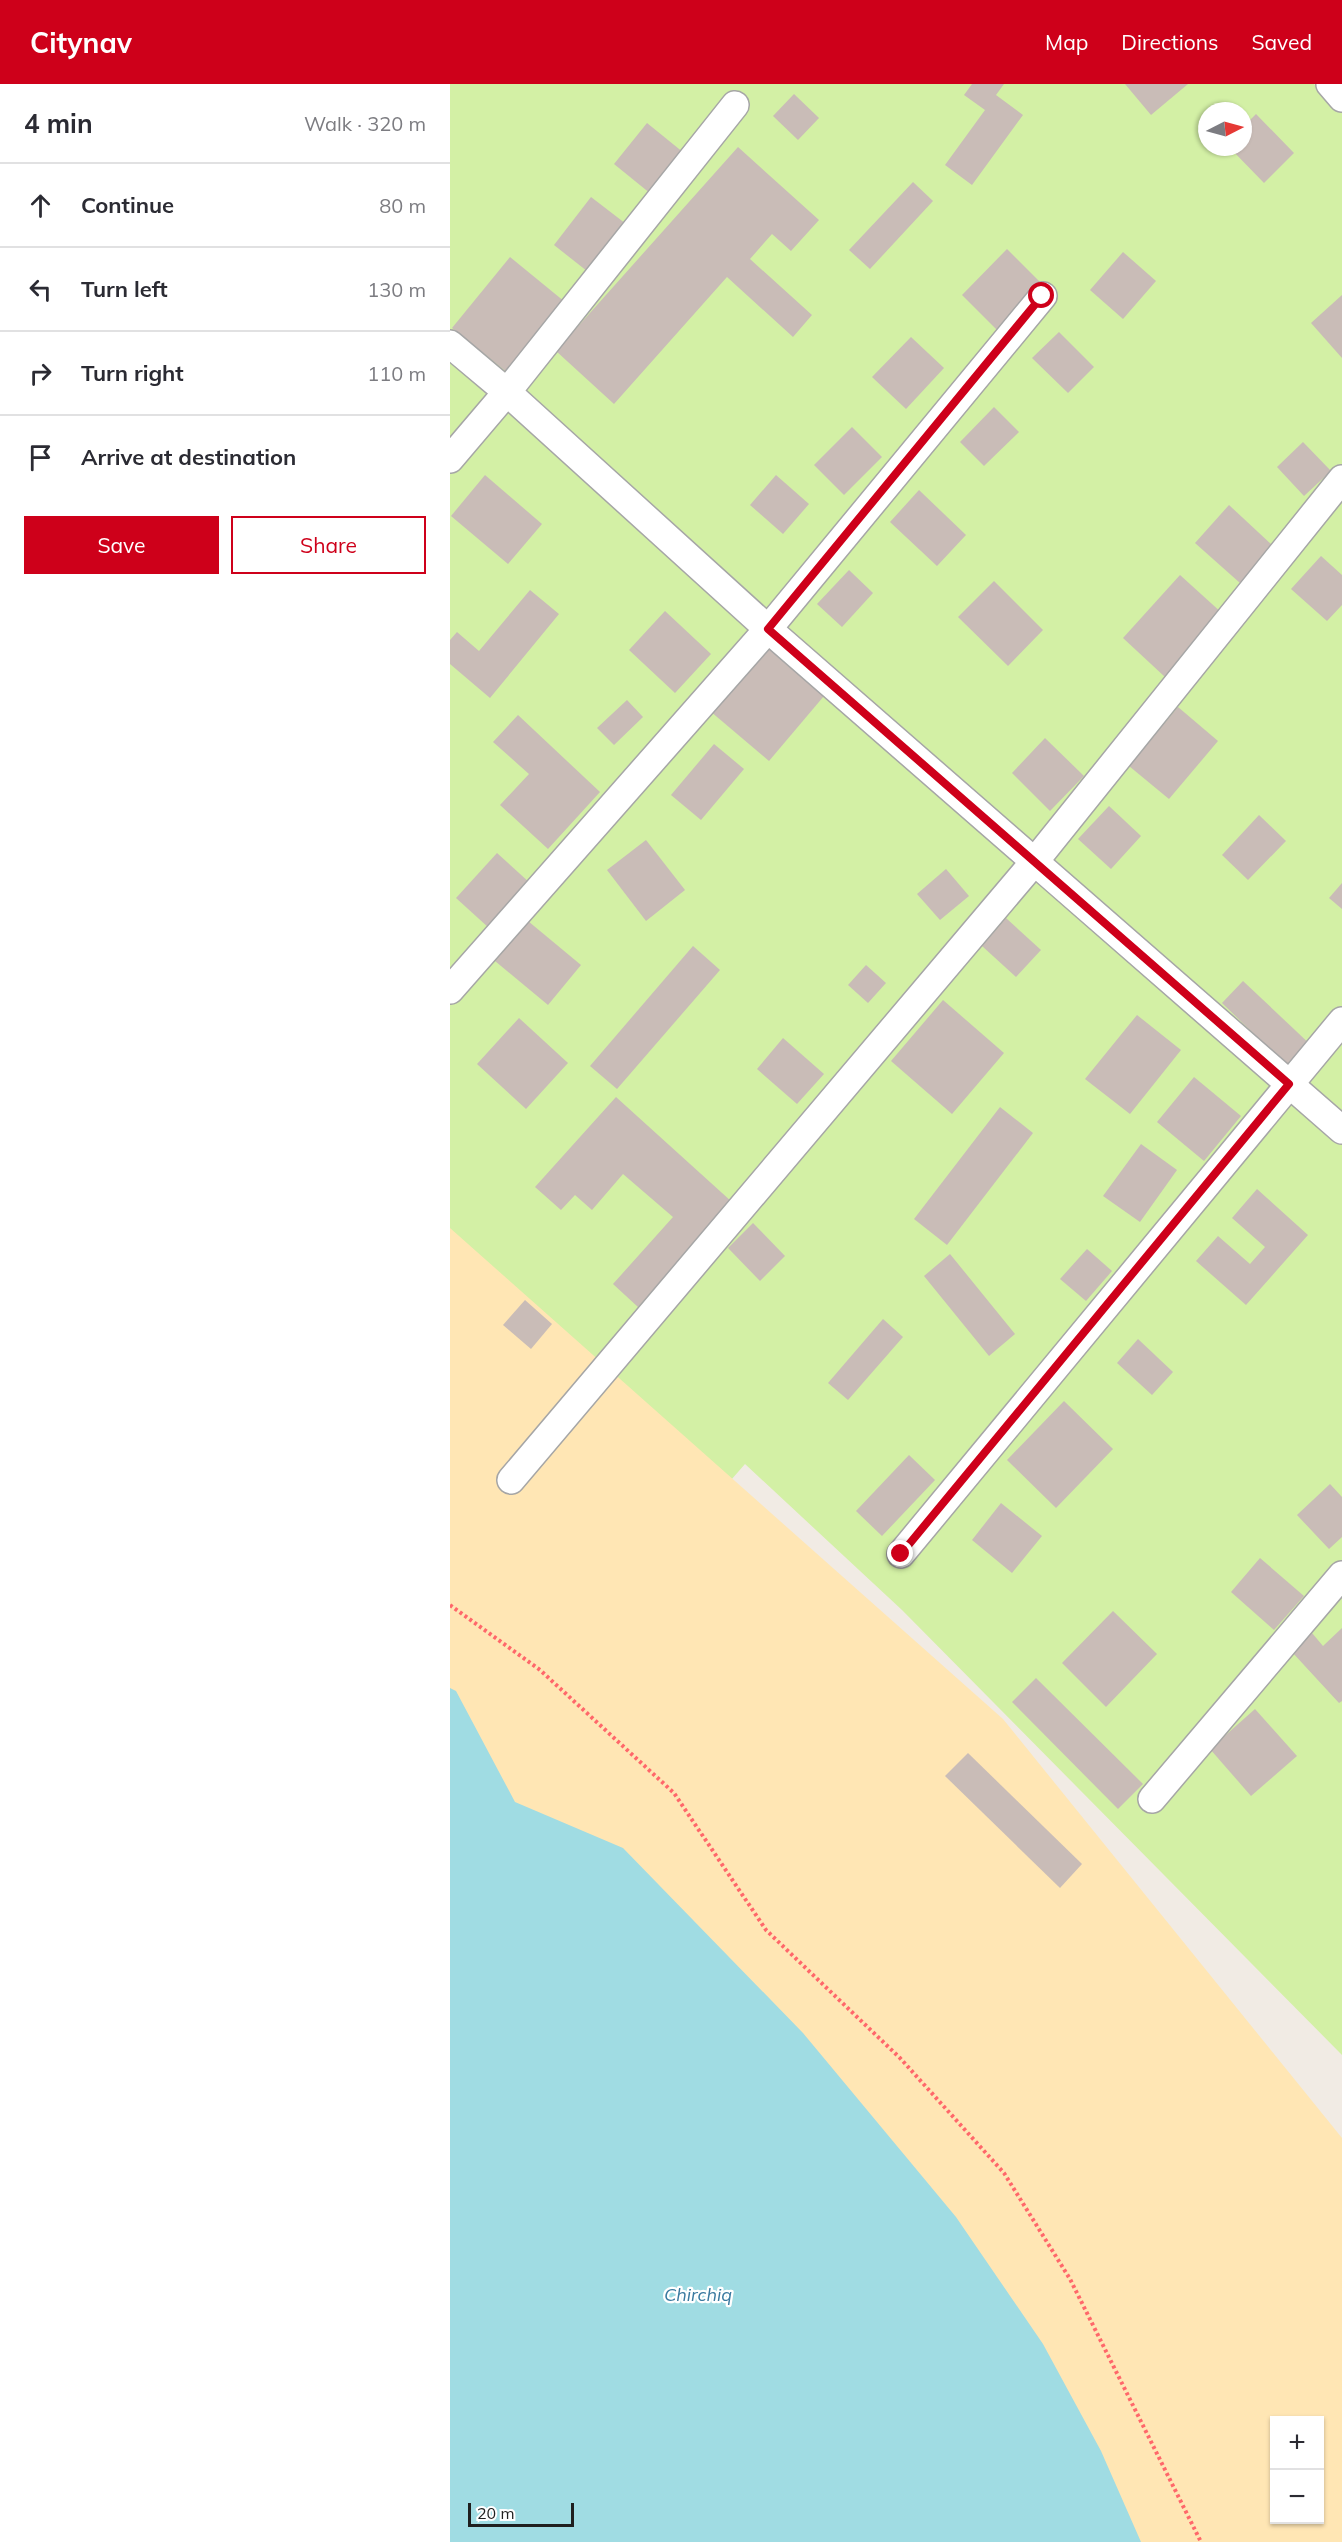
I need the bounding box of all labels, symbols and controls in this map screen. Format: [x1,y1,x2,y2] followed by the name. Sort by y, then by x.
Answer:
[30,25,132,60] text: Citynav
[1045,29,1088,55] text: Map
[1121,29,1218,55] text: Directions
[1251,29,1312,55] text: Saved
[1198,102,1252,156] north arrow
[24,107,93,140] text: 4 min
[304,111,426,136] text: Walk · 320 m
[24,189,57,222] icon: ahead
[81,191,174,219] text: Continue
[379,193,426,218] text: 80 m
[24,273,57,306] icon: left
[81,275,168,303] text: Turn left
[367,277,426,302] text: 130 m
[1028,282,1054,308] route start
[24,357,57,390] icon: right
[81,359,184,387] text: Turn right
[367,361,426,386] text: 110 m
[24,441,57,474] icon: arrive
[81,443,296,471] text: Arrive at destination
[24,516,219,574] button: Save
[231,516,426,574] button: Share
[887,1540,913,1566] route end
[664,2283,732,2306] water label: Chirchiq
[1270,2416,1324,2524] map controls
[1270,2416,1324,2470] button: +
[1270,2470,1324,2524] button: −
[468,2500,574,2528] scale bar
[477,2503,514,2523] text: 20 m

